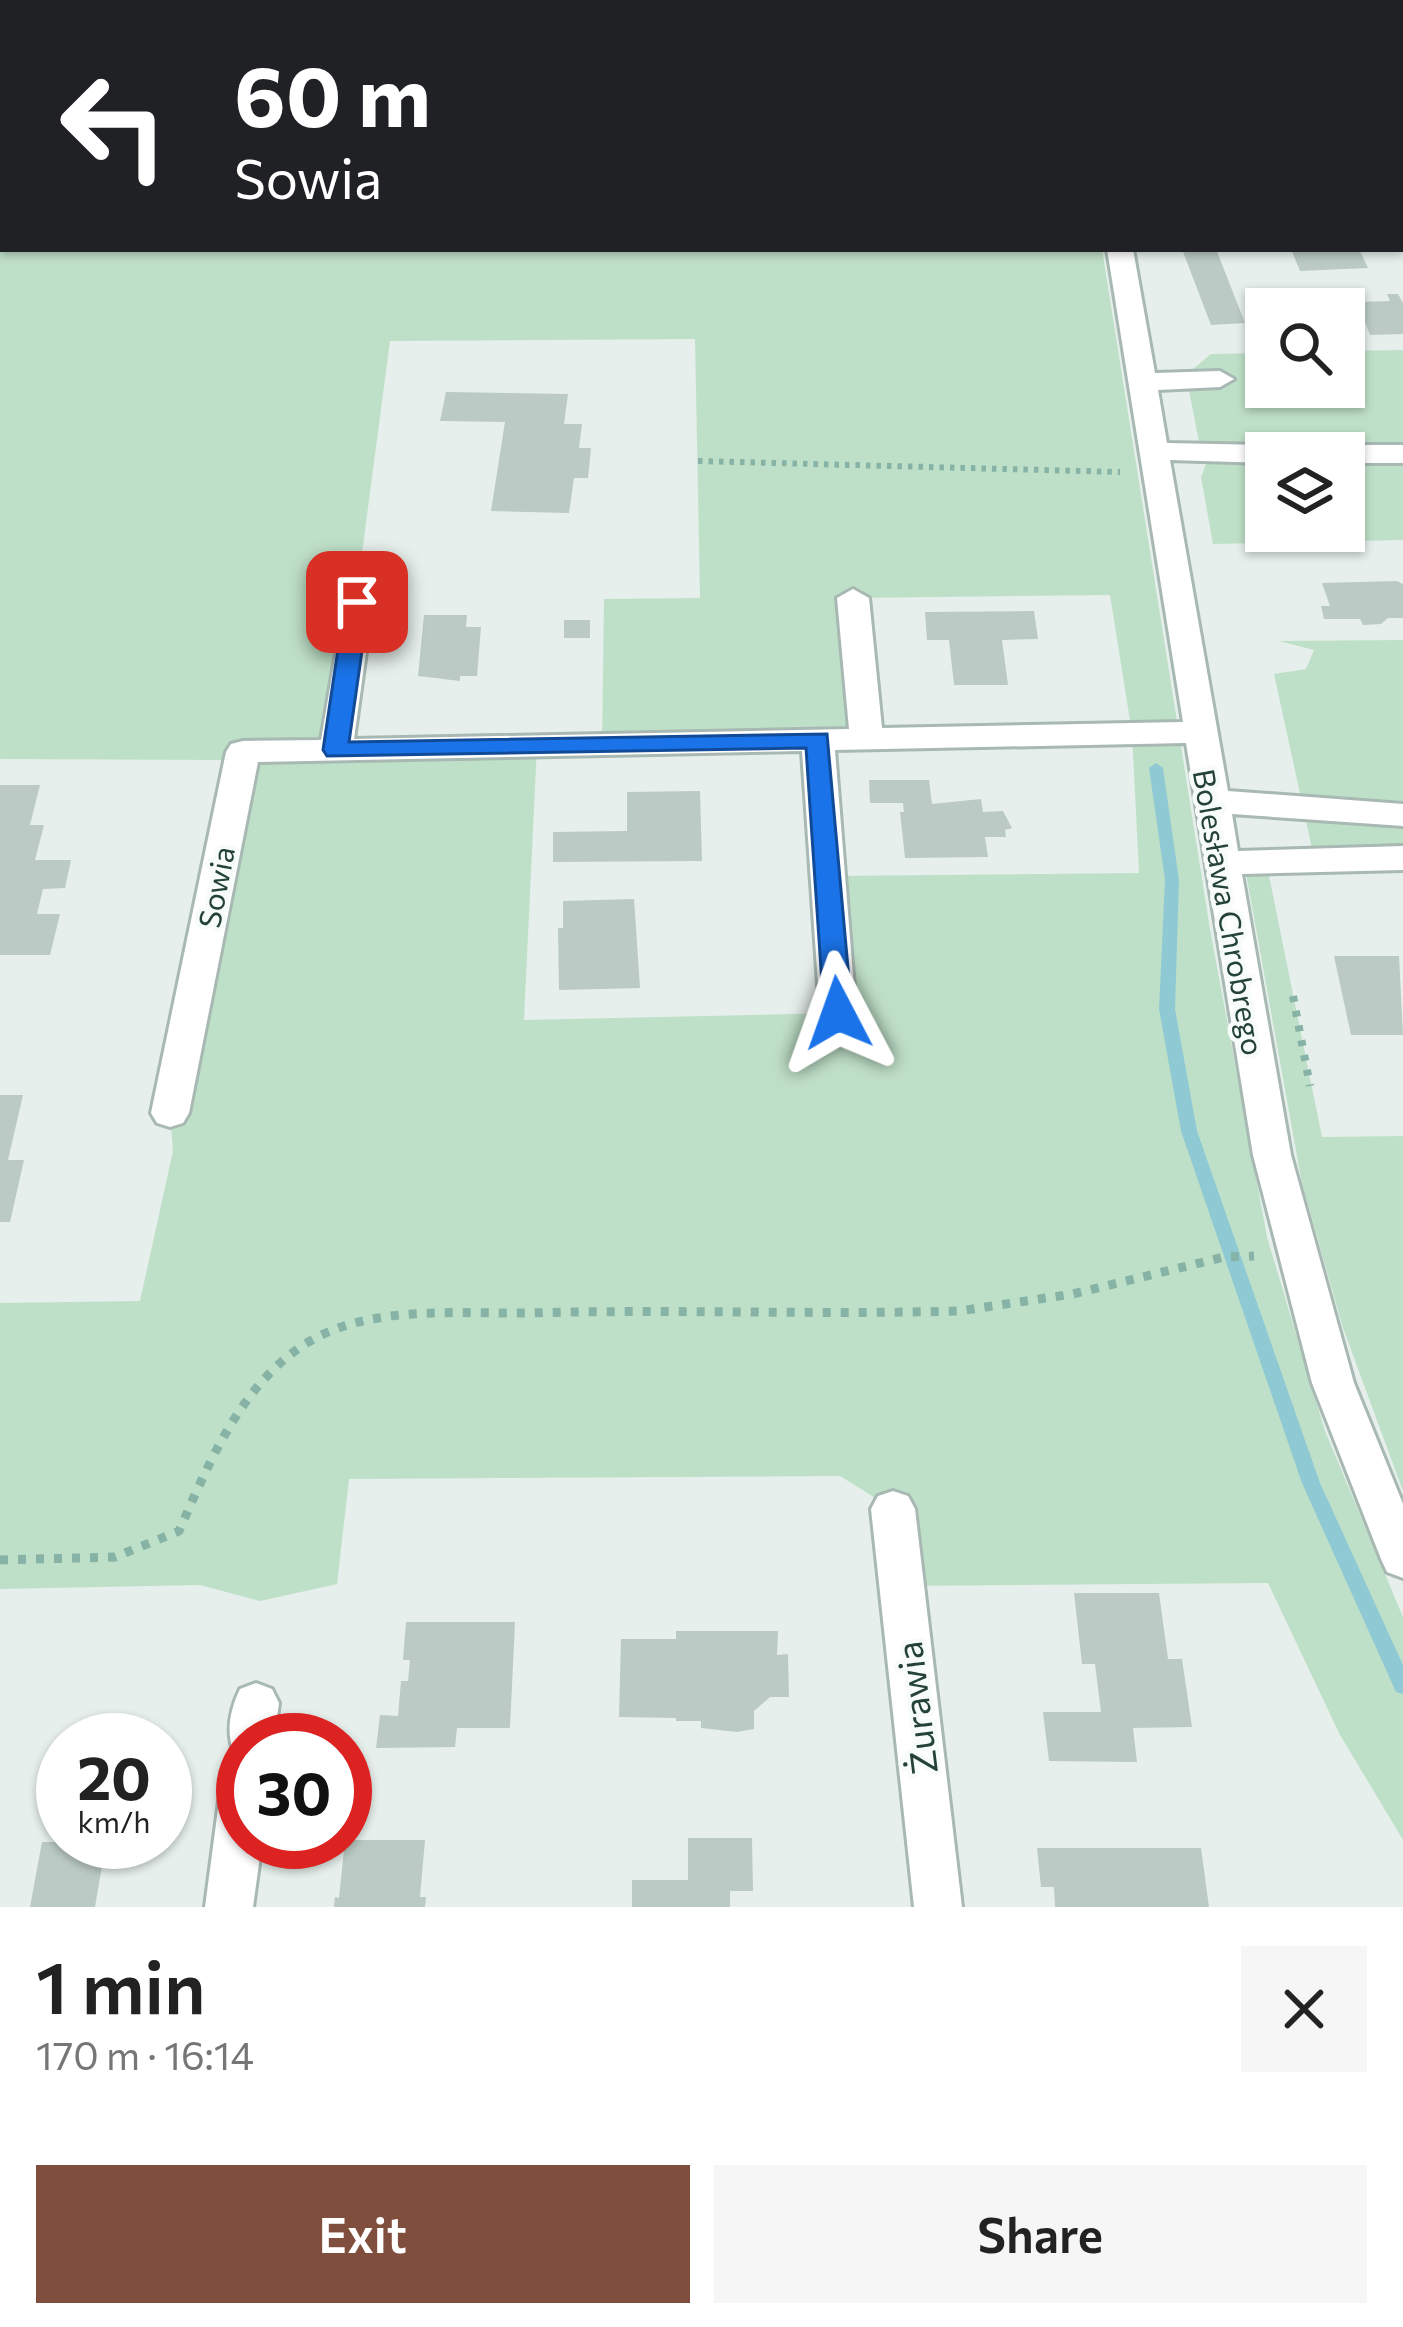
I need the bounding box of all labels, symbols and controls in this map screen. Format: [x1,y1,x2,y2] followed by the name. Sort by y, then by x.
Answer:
[234,42,431,144] text: 60 m
[36,48,192,204] icon: left
[234,144,382,210] text: Sowia
[1245,288,1365,552] map controls
[1245,288,1365,408] button: search
[1245,432,1365,552] button: layers
[306,551,408,653] pin
[324,569,390,635] icon: arrive
[1187,766,1273,1058] street label: Bolesława Chrobrego
[189,843,241,931] street label: Sowia
[775,950,901,1076] position arrow
[885,1639,945,1777] street label: Żurawia
[216,1713,372,1869] speed limit sign: 30
[77,1739,151,1812] text: 20
[78,1802,150,1839] text: km/h
[36,1941,206,2029] text: 1 min
[1241,1946,1367,2072] button: close
[36,2030,254,2078] text: 170 m · 16:14
[36,2165,690,2303] button: Exit
[714,2165,1367,2303] button: Share

